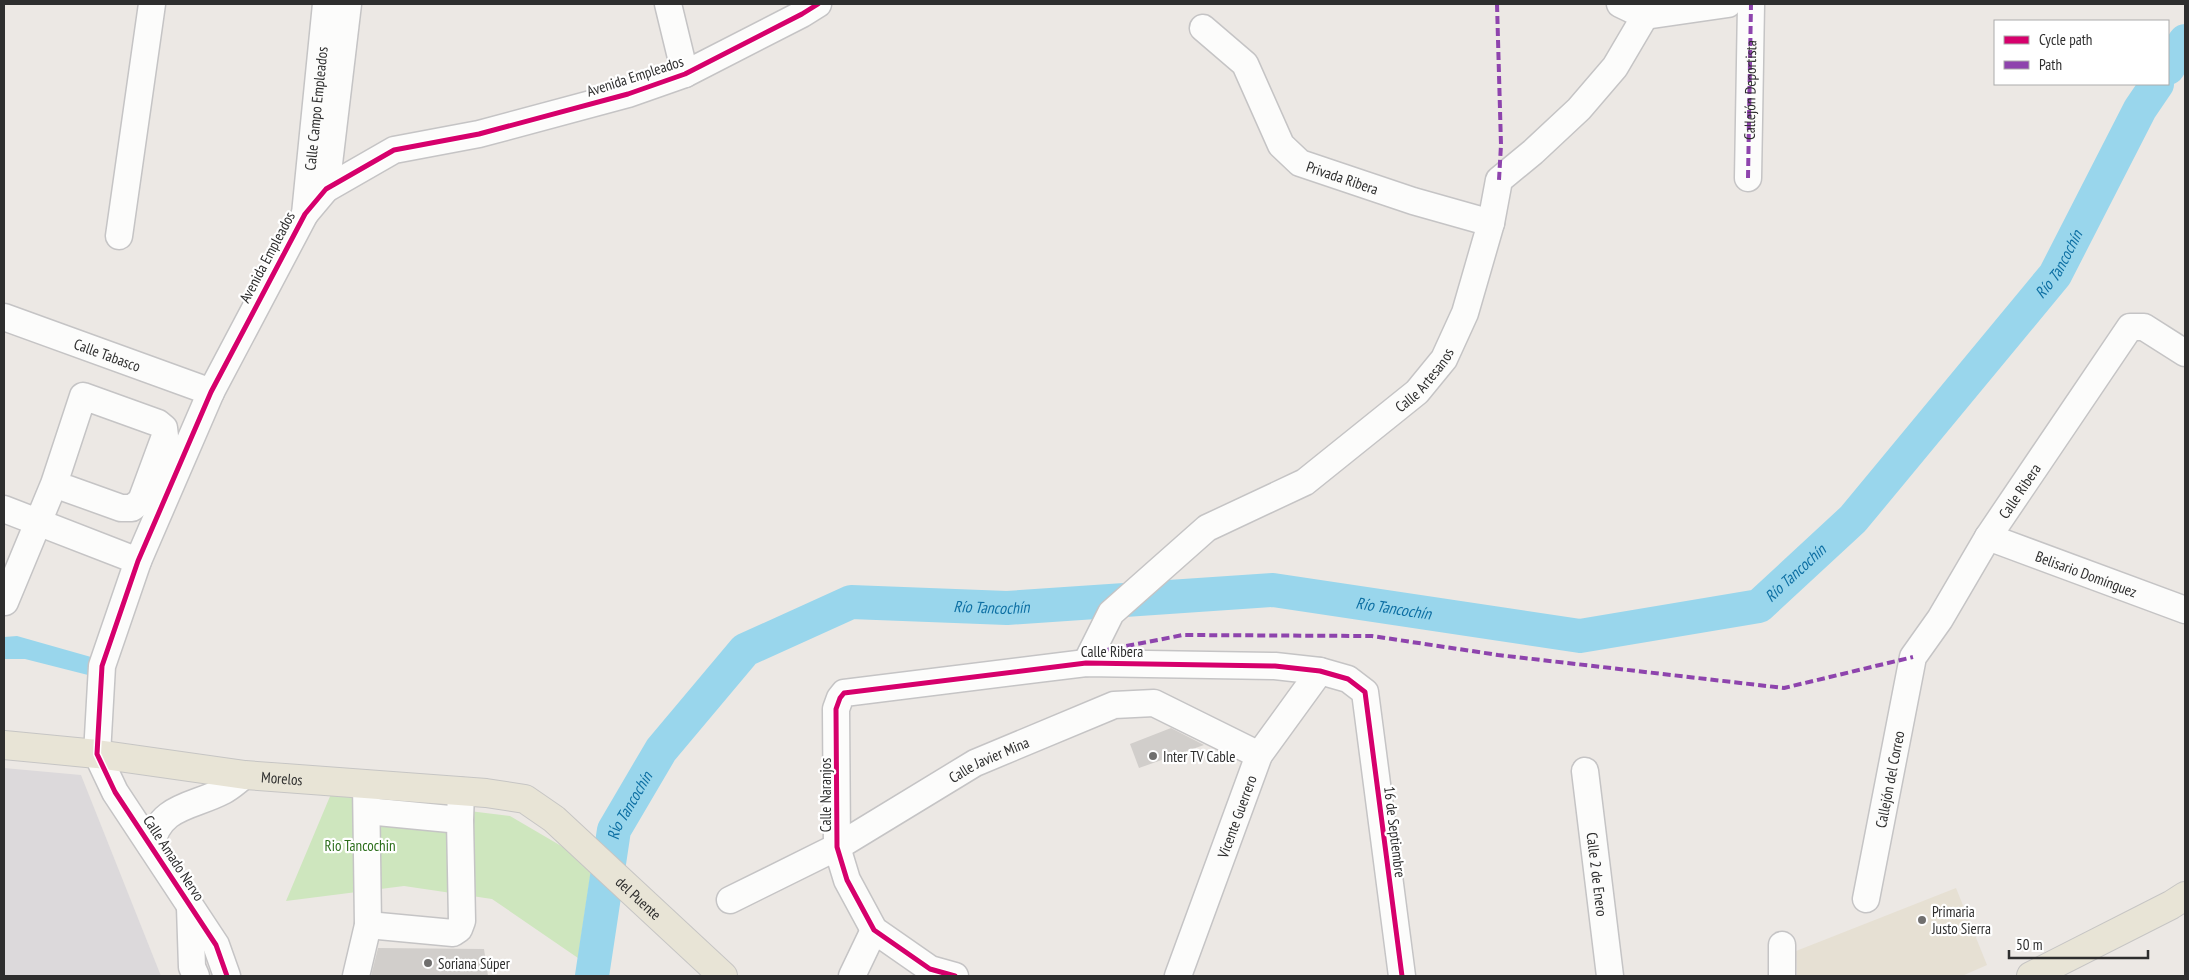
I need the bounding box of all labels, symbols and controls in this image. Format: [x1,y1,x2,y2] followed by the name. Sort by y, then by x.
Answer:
[1994,20,2169,85] legend
[2039,30,2092,49] text: Cycle path
[1739,40,1760,140] street label: Callejón Deportista
[300,46,331,171] street label: Calle Campo Empleados
[584,51,686,101] street label: Avenida Empleados
[2039,55,2062,74] text: Path
[1304,156,1381,198] street label: Privada Ribera
[235,208,299,306] street label: Avenida Empleados
[2030,226,2087,302] water label: Río Tancochín
[72,334,143,375] street label: Calle Tabasco
[1391,345,1457,416] street label: Calle Artesanos
[1994,460,2045,522] street label: Calle Ribera
[1760,539,1830,606] water label: Río Tancochín
[2033,546,2140,601] street label: Belisario Domínguez
[1355,593,1434,624] water label: Río Tancochín
[953,596,1031,618] water label: Río Tancochín
[1081,642,1143,661] street label: Calle Ribera
[1871,729,1908,829] street label: Callejón del Correo
[945,732,1032,786] street label: Calle Javier Mina
[1163,747,1235,766] place label: Inter TV Cable
[1147,750,1159,762] marker: Inter TV Cable
[816,758,835,832] street label: Calle Naranjos
[261,767,303,789] street label: Morelos
[603,767,657,841] water label: Río Tancochín
[1212,772,1260,861] street label: Vicente Guerrero
[1380,785,1410,879] street label: 16 de Septiembre
[139,812,209,904] street label: Calle Amado Nervo
[1583,831,1612,917] street label: Calle 2 de Enero
[324,836,396,855] park label: Rio Tancochin
[612,872,666,924] street label: del Puente
[1931,902,1991,938] place label: Primaria Justo Sierra
[1916,914,1928,926] marker: Primaria Justo Sierra
[2009,928,2148,960] scale bar
[2016,935,2042,954] text: 50 m
[438,954,511,973] place label: Soriana Súper
[422,957,434,969] marker: Soriana Súper

